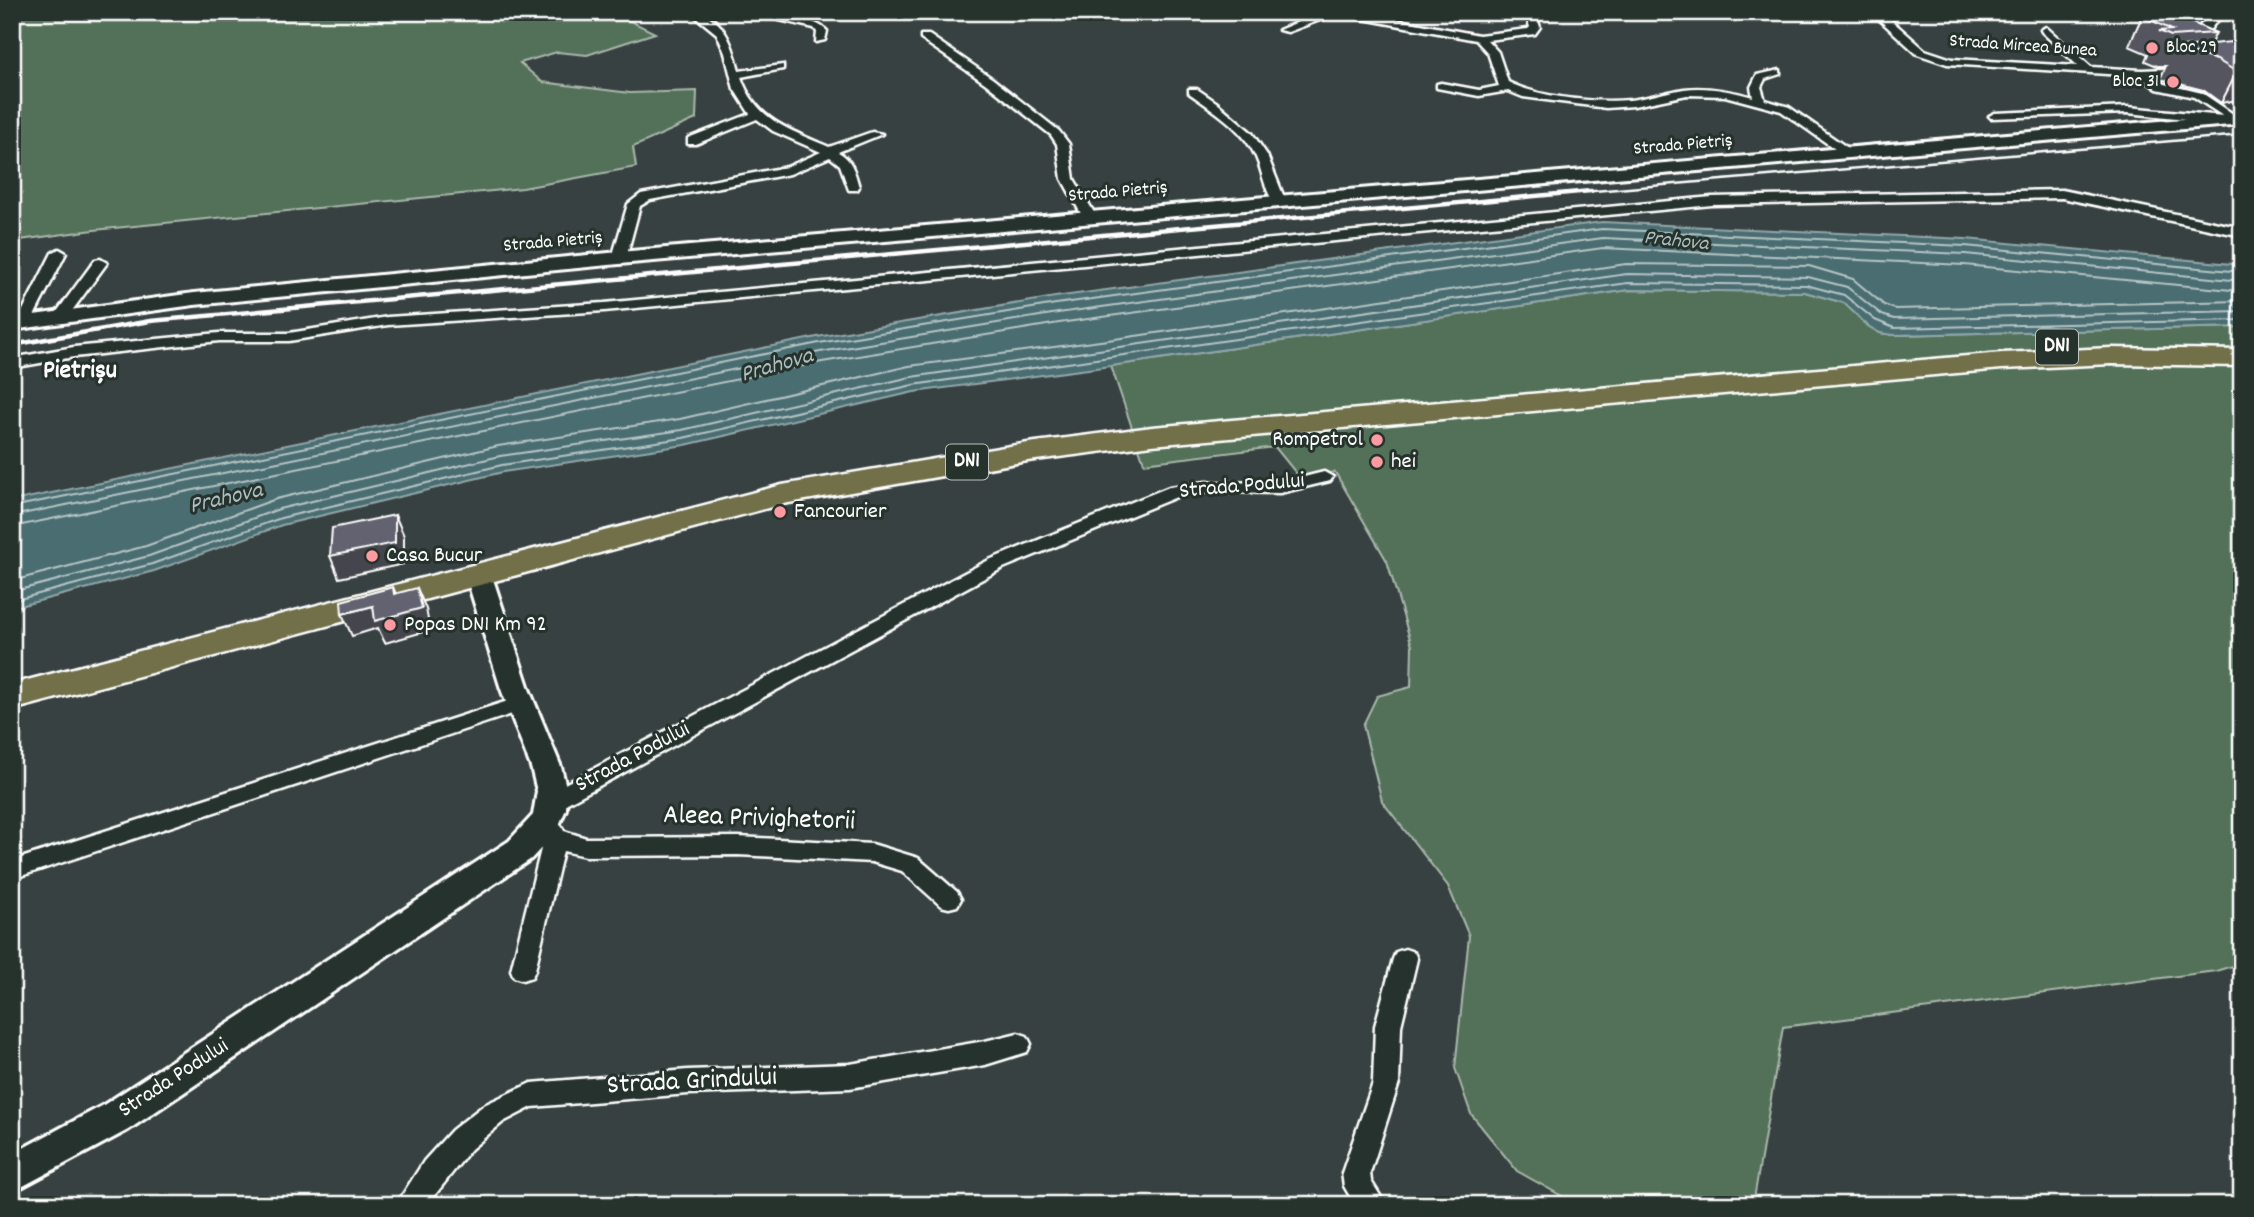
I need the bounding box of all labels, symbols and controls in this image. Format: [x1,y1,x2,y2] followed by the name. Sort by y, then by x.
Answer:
[1948,28,2099,66] street label: Strada Mircea Bunea
[2166,35,2217,62] place label: Bloc 29
[2144,40,2160,56] marker: Bloc 29
[2112,69,2159,96] place label: Bloc 31
[2165,74,2181,90] marker: Bloc 31
[1632,128,1734,164] street label: Strada Pietriș
[1067,175,1169,211] street label: Strada Pietriș
[1642,224,1711,260] water label: Prahova
[502,225,604,261] street label: Strada Pietriș
[2036,330,2078,364] road number: DN1
[737,339,819,393] water label: Prahova
[43,353,117,390] district label: Pietrișu
[1272,424,1364,457] place label: Rompetrol
[1369,432,1385,448] marker: Rompetrol
[946,444,988,480] road number: DN1
[1391,446,1416,479] place label: hei
[1369,454,1385,470] marker: hei
[1178,465,1306,509] street label: Strada Podului
[186,474,268,524] water label: Prahova
[794,496,887,529] place label: Fancourier
[772,504,788,520] marker: Fancourier
[386,540,483,573] place label: Casa Bucur
[364,548,380,564] marker: Casa Bucur
[404,609,547,642] place label: Popas DN1 Km 92
[382,617,398,633] marker: Popas DN1 Km 92
[570,714,696,802] street label: Strada Podului
[662,797,856,843] street label: Aleea Privighetorii
[112,1031,236,1127] street label: Strada Podului
[606,1059,778,1107] street label: Strada Grindului

